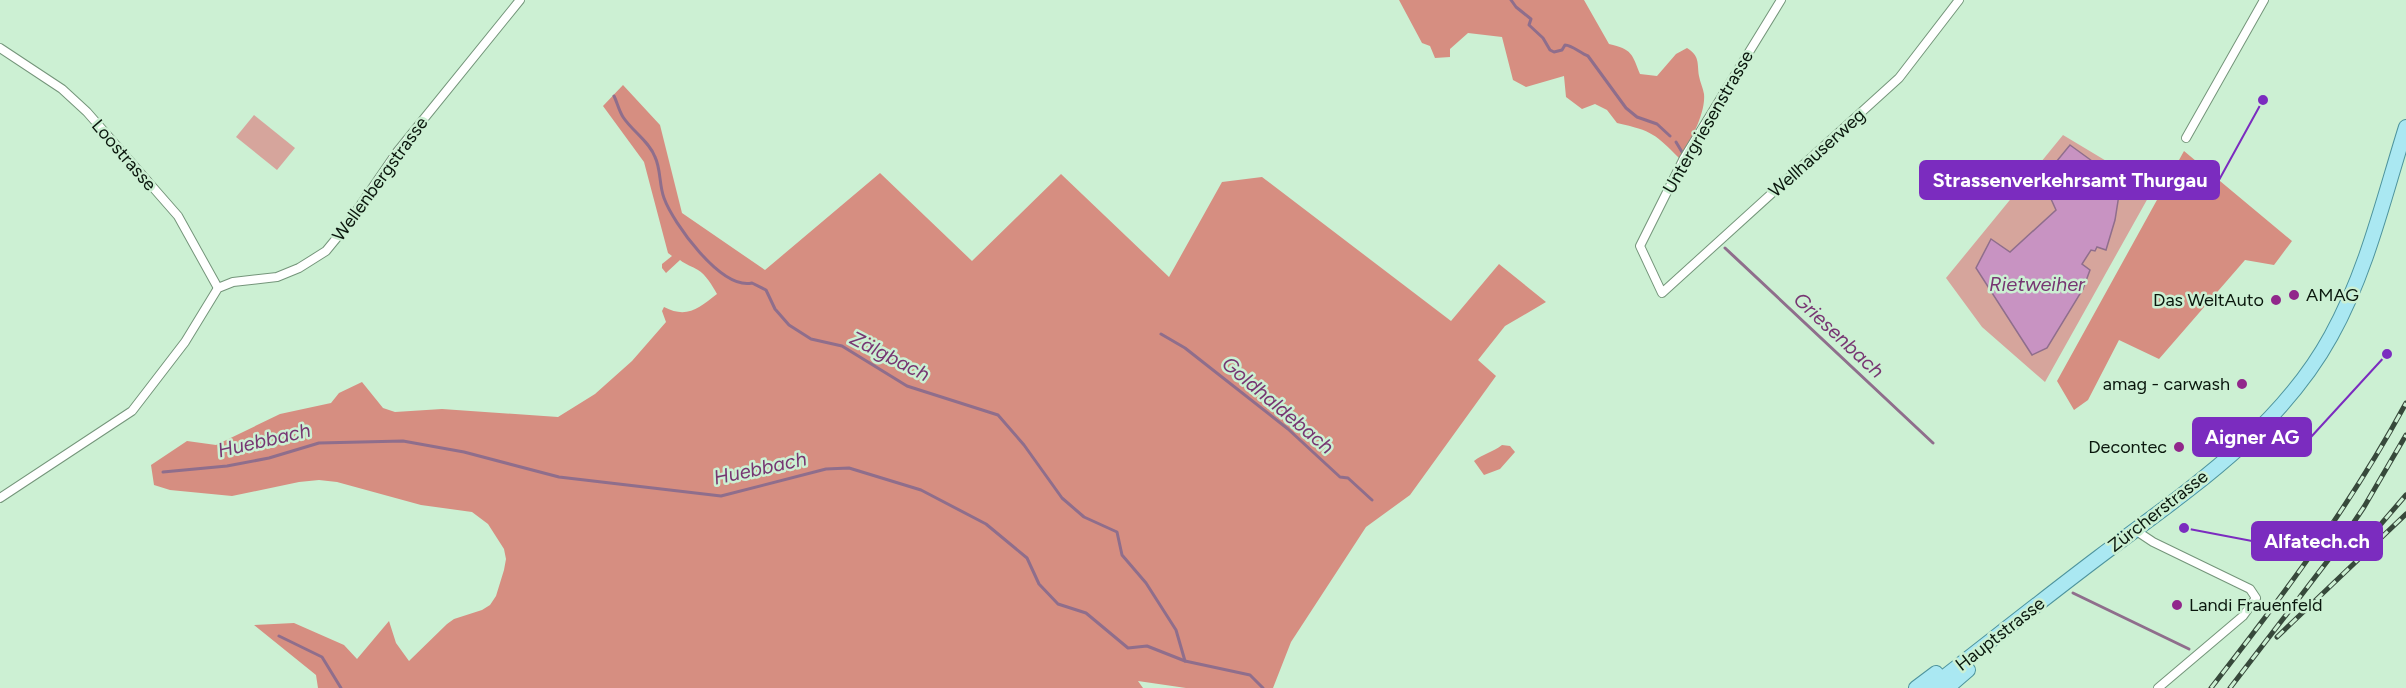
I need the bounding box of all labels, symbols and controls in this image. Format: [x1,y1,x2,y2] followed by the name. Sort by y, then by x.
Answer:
[1658,46,1758,197] street label: Untergriesenstrasse
[1764,104,1870,202] street label: Wellhauserweg
[328,112,433,245] street label: Wellenbergstrasse
[87,115,161,195] street label: Loostrasse
[1920,161,2219,199] callout: Strassenverkehrsamt Thurgau
[1932,168,2208,192] text: Strassenverkehrsamt Thurgau
[1989,272,2086,296] water label: Rietweiher
[2306,284,2359,306] place label: AMAG
[1789,287,1889,383] water label: Griesenbach
[2287,288,2301,302] marker: AMAG
[2153,289,2264,311] place label: Das WeltAuto
[2269,293,2283,307] marker: Das WeltAuto
[846,326,934,386] water label: Zälgbach
[1217,351,1339,459] water label: Goldhaldebach
[2103,373,2230,395] place label: amag - carwash
[2235,377,2249,391] marker: amag - carwash
[215,418,313,462] water label: Huebbach
[2193,418,2311,456] callout: Aigner AG
[2205,425,2299,449] text: Aigner AG
[2088,436,2167,458] place label: Decontec
[2172,440,2186,454] marker: Decontec
[711,446,809,490] water label: Huebbach
[2104,465,2212,557] street label: Zürcherstrasse
[2252,522,2382,560] callout: Alfatech.ch
[2264,529,2370,553] text: Alfatech.ch
[1951,592,2049,676] street label: Hauptstrasse
[2189,594,2322,616] place label: Landi Frauenfeld
[2170,598,2184,612] marker: Landi Frauenfeld

